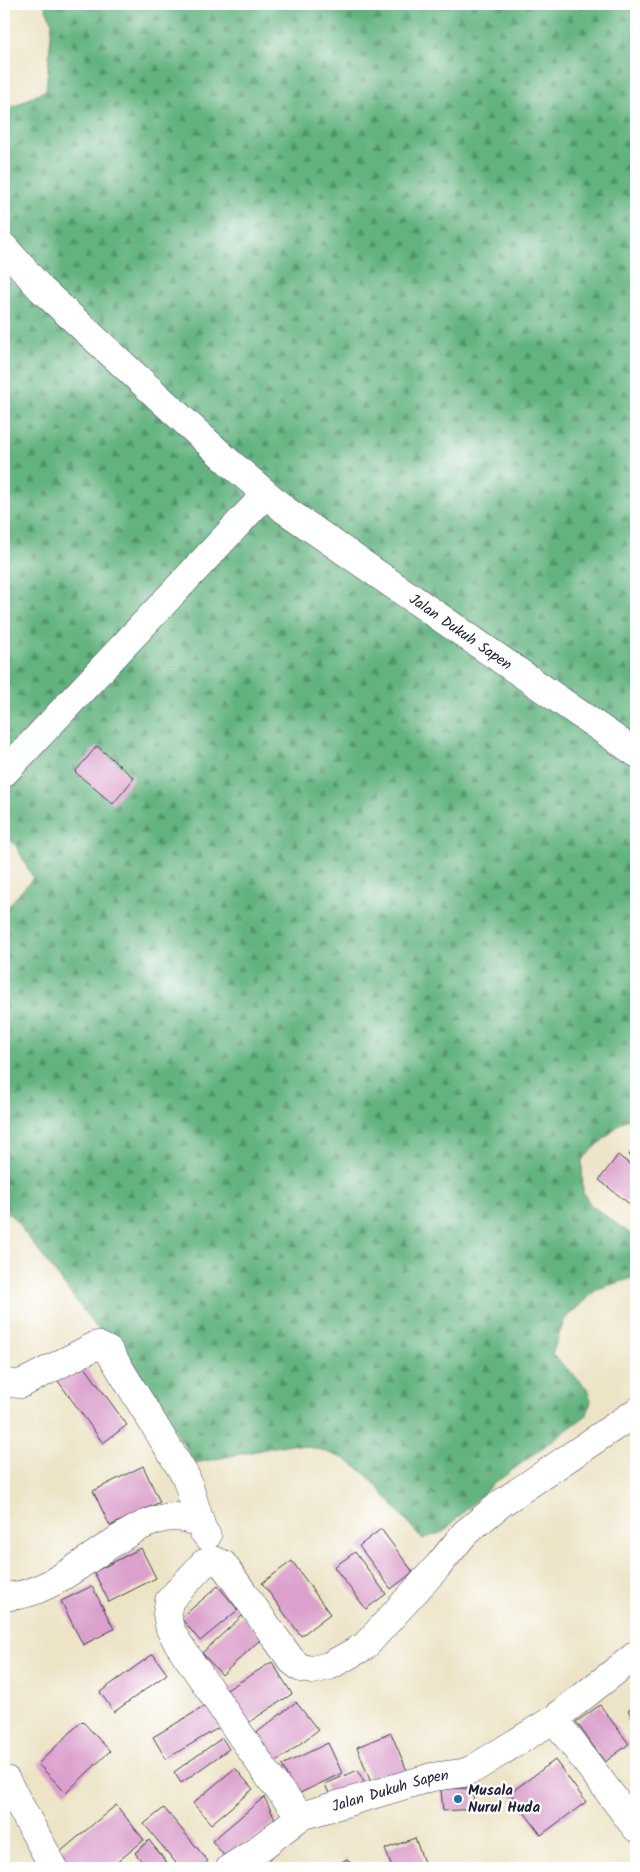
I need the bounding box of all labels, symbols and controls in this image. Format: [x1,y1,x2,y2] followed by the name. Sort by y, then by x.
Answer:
[404,588,517,677] street label: Jalan Dukuh Sapen
[329,1764,450,1819] street label: Jalan Dukuh Sapen
[468,1779,540,1820] place label: Musala Nurul Huda
[452,1793,464,1805] marker: Musala Nurul Huda

